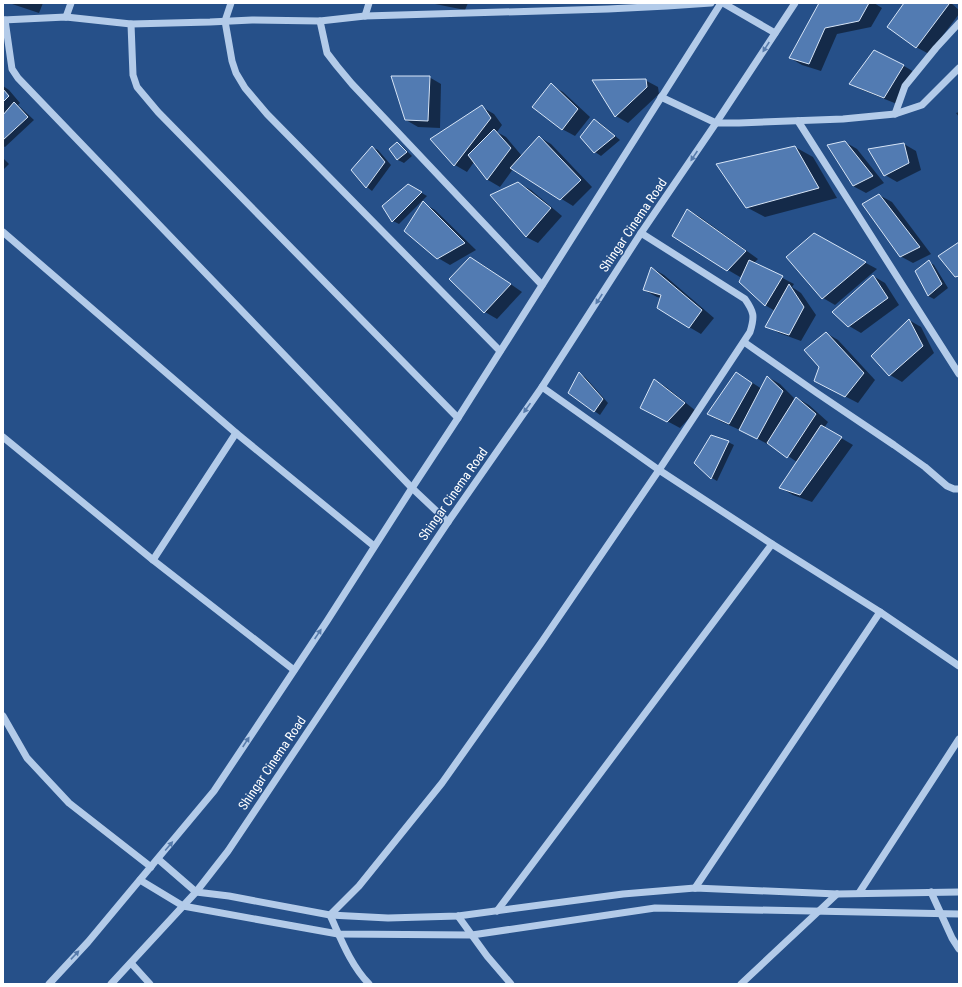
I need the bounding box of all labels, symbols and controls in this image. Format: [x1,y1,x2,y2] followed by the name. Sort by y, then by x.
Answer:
[762,42,769,53] one-way arrow
[690,151,698,161] one-way arrow
[596,175,670,275] street label: Shingar Cinema Road
[595,293,602,305] one-way arrow
[523,402,531,413] one-way arrow
[415,445,491,543] street label: Shingar Cinema Road
[314,628,322,639] one-way arrow
[235,713,309,813] street label: Shingar Cinema Road
[242,737,250,747] one-way arrow
[164,840,173,851] one-way arrow
[71,950,80,961] one-way arrow

